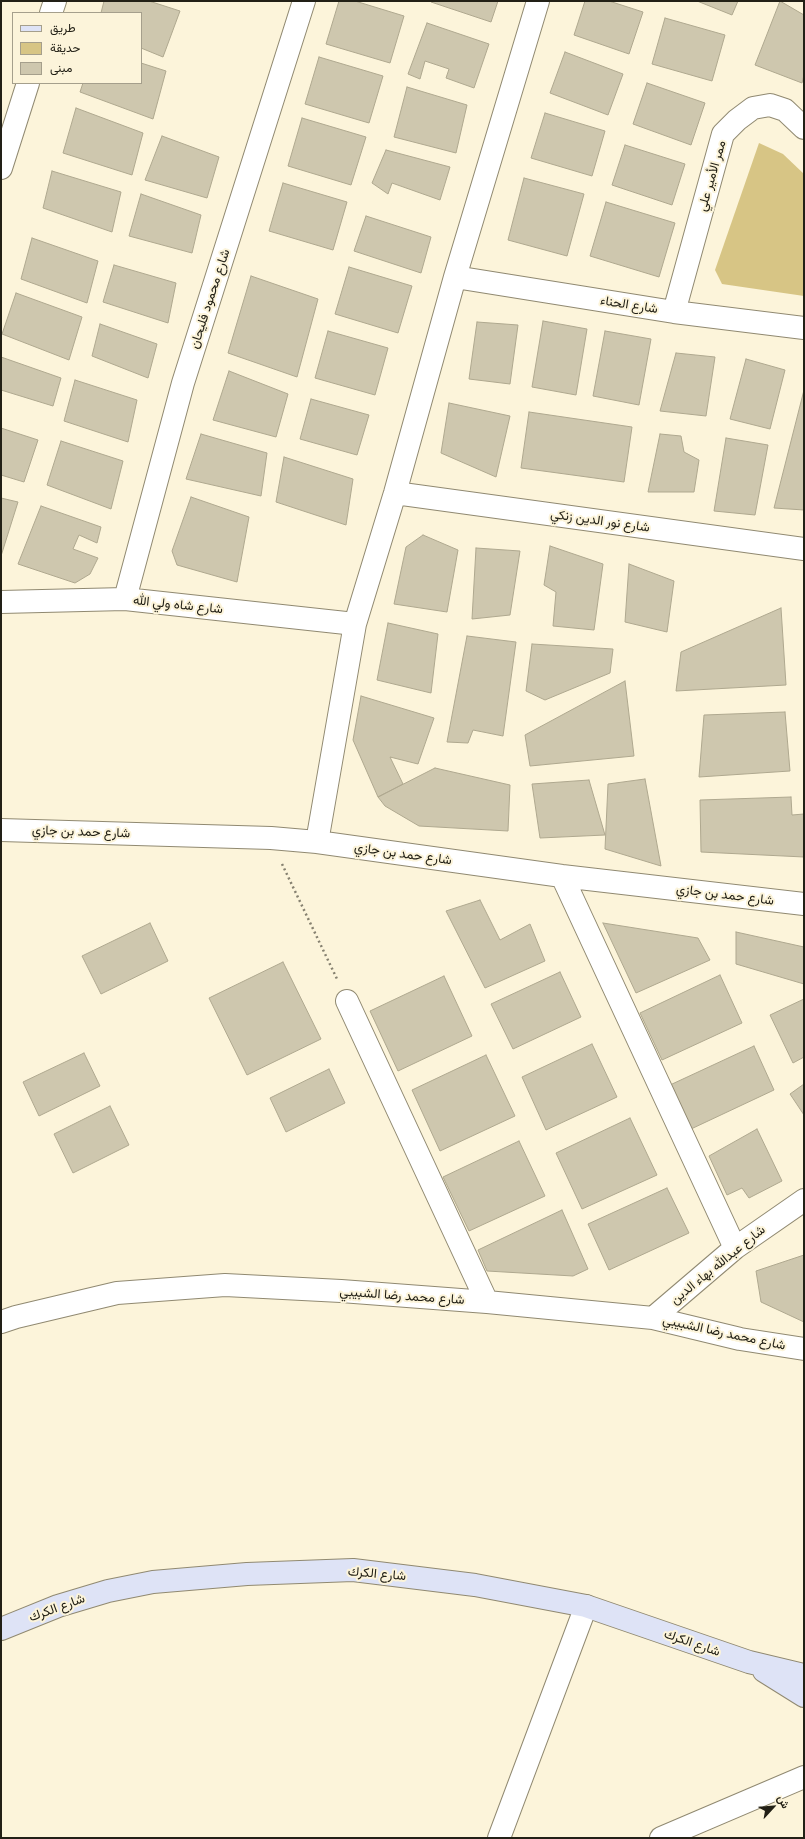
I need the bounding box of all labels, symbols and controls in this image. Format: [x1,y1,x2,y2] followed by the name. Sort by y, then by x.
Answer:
[12,12,142,84] legend
[50,19,75,36] text: طريق
[50,39,80,56] text: حديقة
[50,59,72,76] text: مبنى
[694,139,730,213] street label: ممر الأمير علي
[187,247,233,351] street label: شارع محمود فليحان
[599,293,659,317] street label: شارع الحناء
[549,506,651,536] street label: شارع نور الدين زنكي
[132,593,224,617] street label: شارع شاه ولي الله
[32,822,130,842] street label: شارع حمد بن جازي
[353,839,453,869] street label: شارع حمد بن جازي
[675,881,775,909] street label: شارع حمد بن جازي
[667,1222,769,1308] street label: شارع عبدالله بهاء الدين
[339,1284,465,1308] street label: شارع محمد رضا الشبيبي
[661,1312,787,1354] street label: شارع محمد رضا الشبيبي
[347,1564,407,1584] street label: شارع الكرك
[27,1591,87,1625] street label: شارع الكرك
[662,1626,722,1660] street label: شارع الكرك
[753,1787,793,1827] north arrow
[775,1792,794,1811] text: ش

